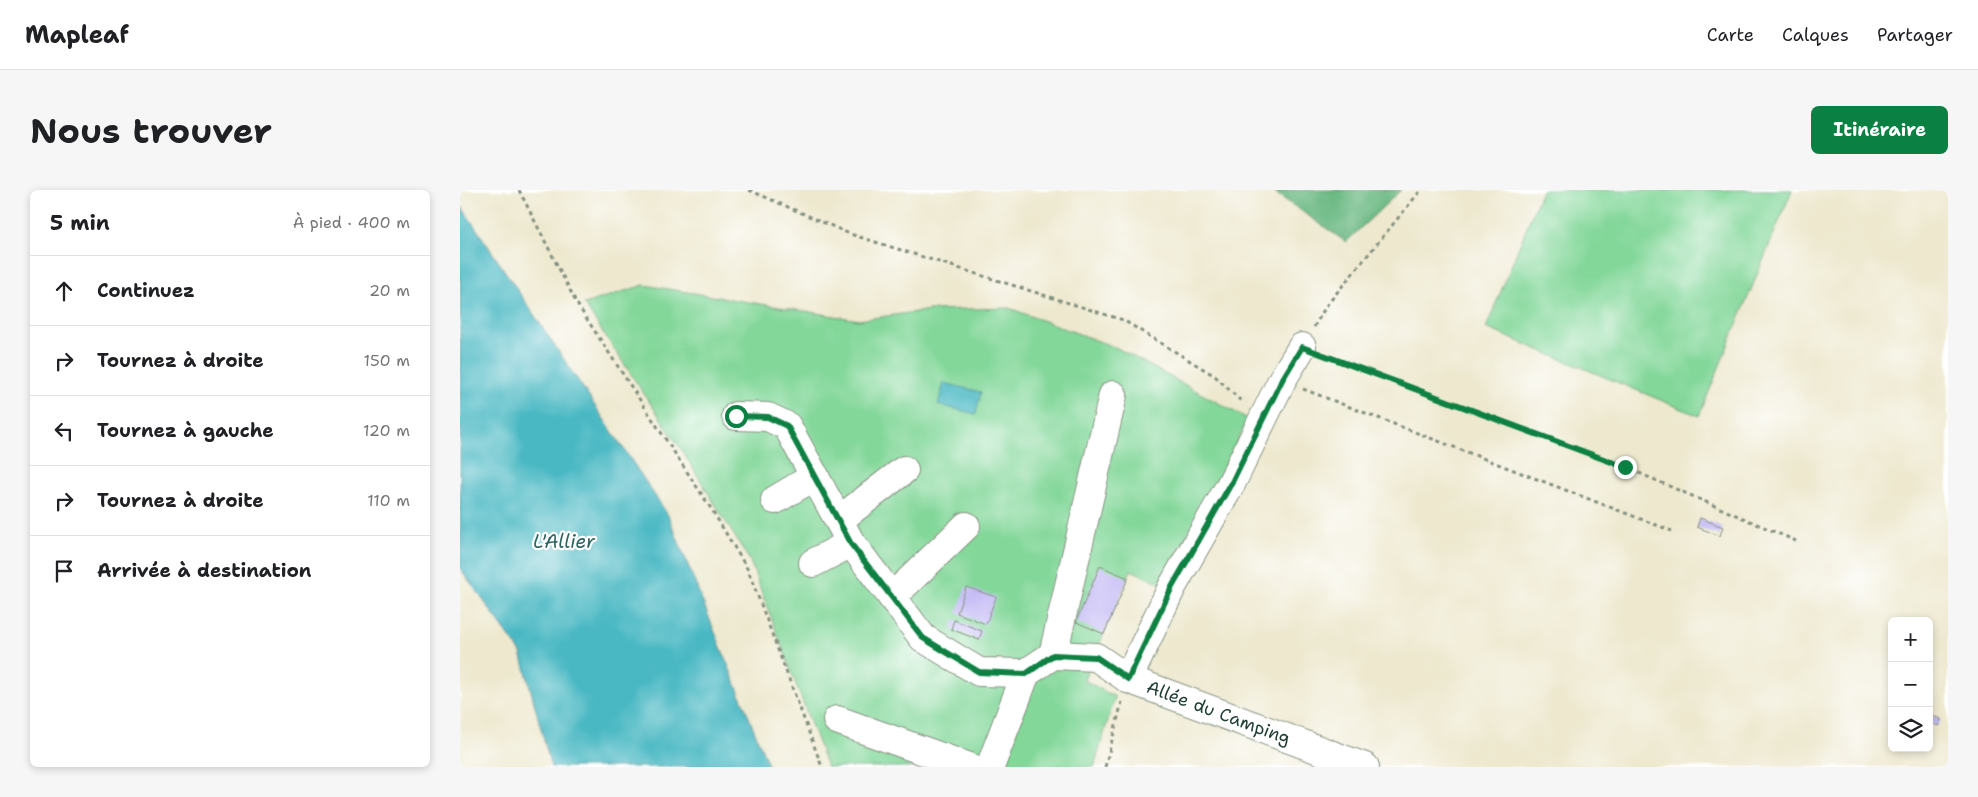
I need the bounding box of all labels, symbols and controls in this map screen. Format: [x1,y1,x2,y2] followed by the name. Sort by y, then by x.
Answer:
[25,19,129,51] text: Mapleaf
[1707,23,1754,47] text: Carte
[1782,23,1849,47] text: Calques
[1877,23,1953,47] text: Partager
[1811,106,1948,154] button: Itinéraire
[30,107,272,154] text: Nous trouver
[50,209,110,237] text: 5 min
[293,212,410,233] text: À pied · 400 m
[50,277,78,305] icon: ahead
[97,278,195,303] text: Continuez
[369,280,410,301] text: 20 m
[50,347,78,375] icon: right
[97,348,264,373] text: Tournez à droite
[363,350,410,371] text: 150 m
[725,405,748,428] route start
[50,417,78,445] icon: left
[97,418,274,443] text: Tournez à gauche
[363,420,410,441] text: 120 m
[1614,456,1637,479] route end
[50,487,78,515] icon: right
[97,488,264,513] text: Tournez à droite
[367,490,410,511] text: 110 m
[533,529,596,554] water label: L'Allier
[50,557,78,585] icon: arrive
[97,558,311,583] text: Arrivée à destination
[1888,617,1933,752] map controls
[1888,617,1933,662] button: +
[1888,662,1933,707] button: −
[1143,675,1294,750] street label: Allée du Camping
[1888,707,1933,752] button: layers

